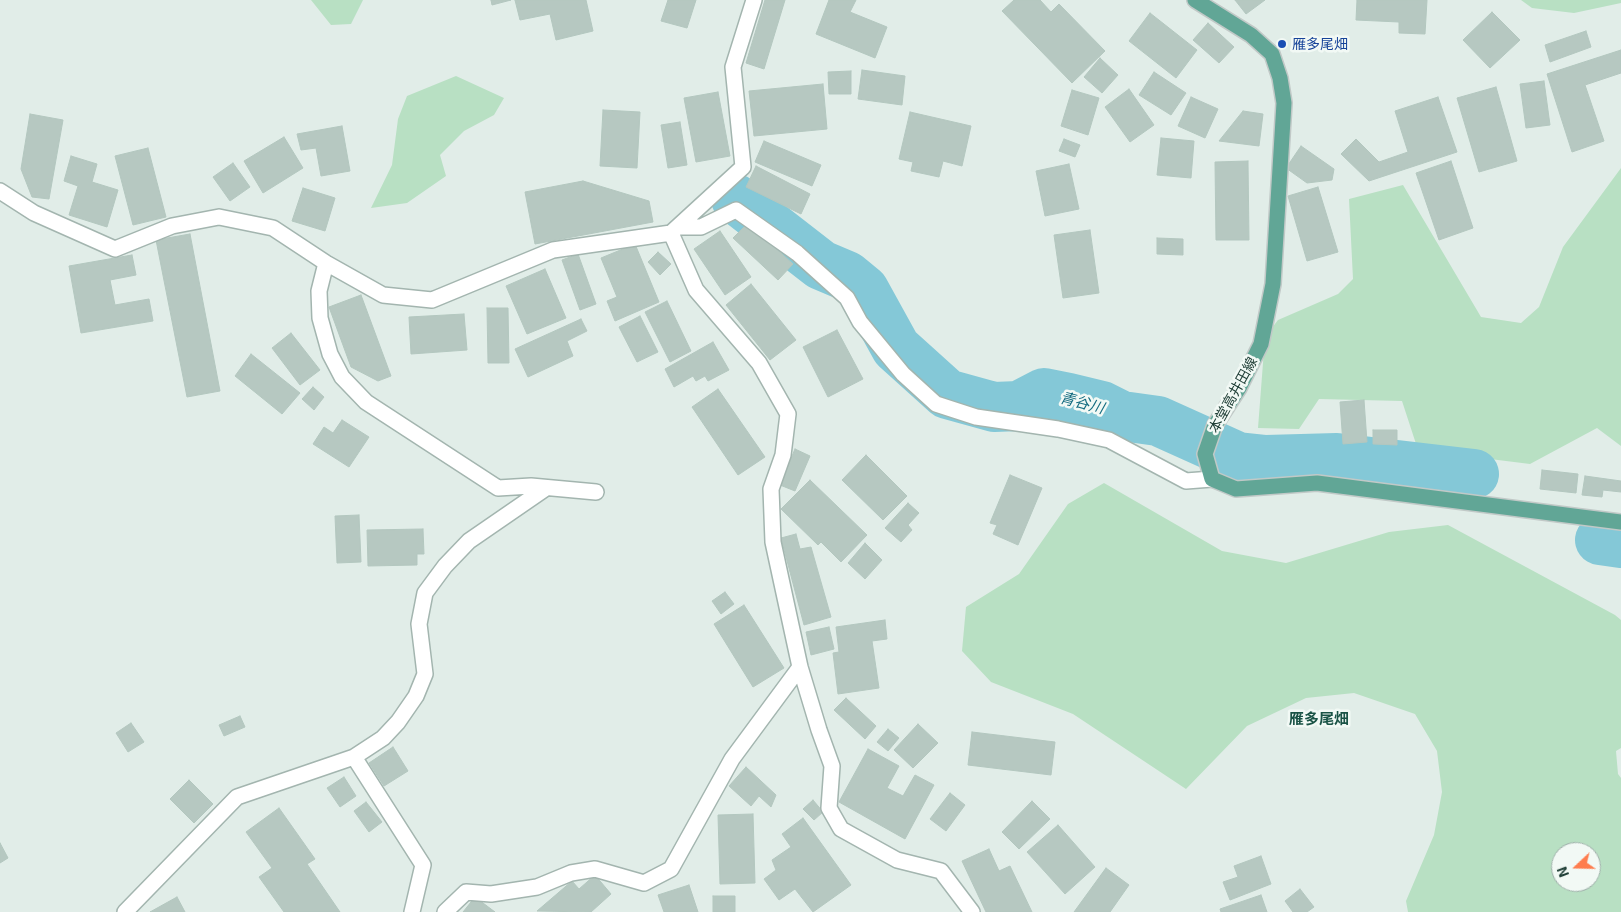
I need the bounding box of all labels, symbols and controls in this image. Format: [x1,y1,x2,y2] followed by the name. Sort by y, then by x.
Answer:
[1292,36,1348,52] place label: 雁多尾畑
[1276,38,1288,50] marker: 雁多尾畑
[1205,354,1261,436] street label: 本堂高井田線
[1058,388,1106,418] water label: 青谷川
[1289,710,1349,728] district label: 雁多尾畑
[1551,842,1601,892] north arrow
[1553,864,1572,880] text: N

